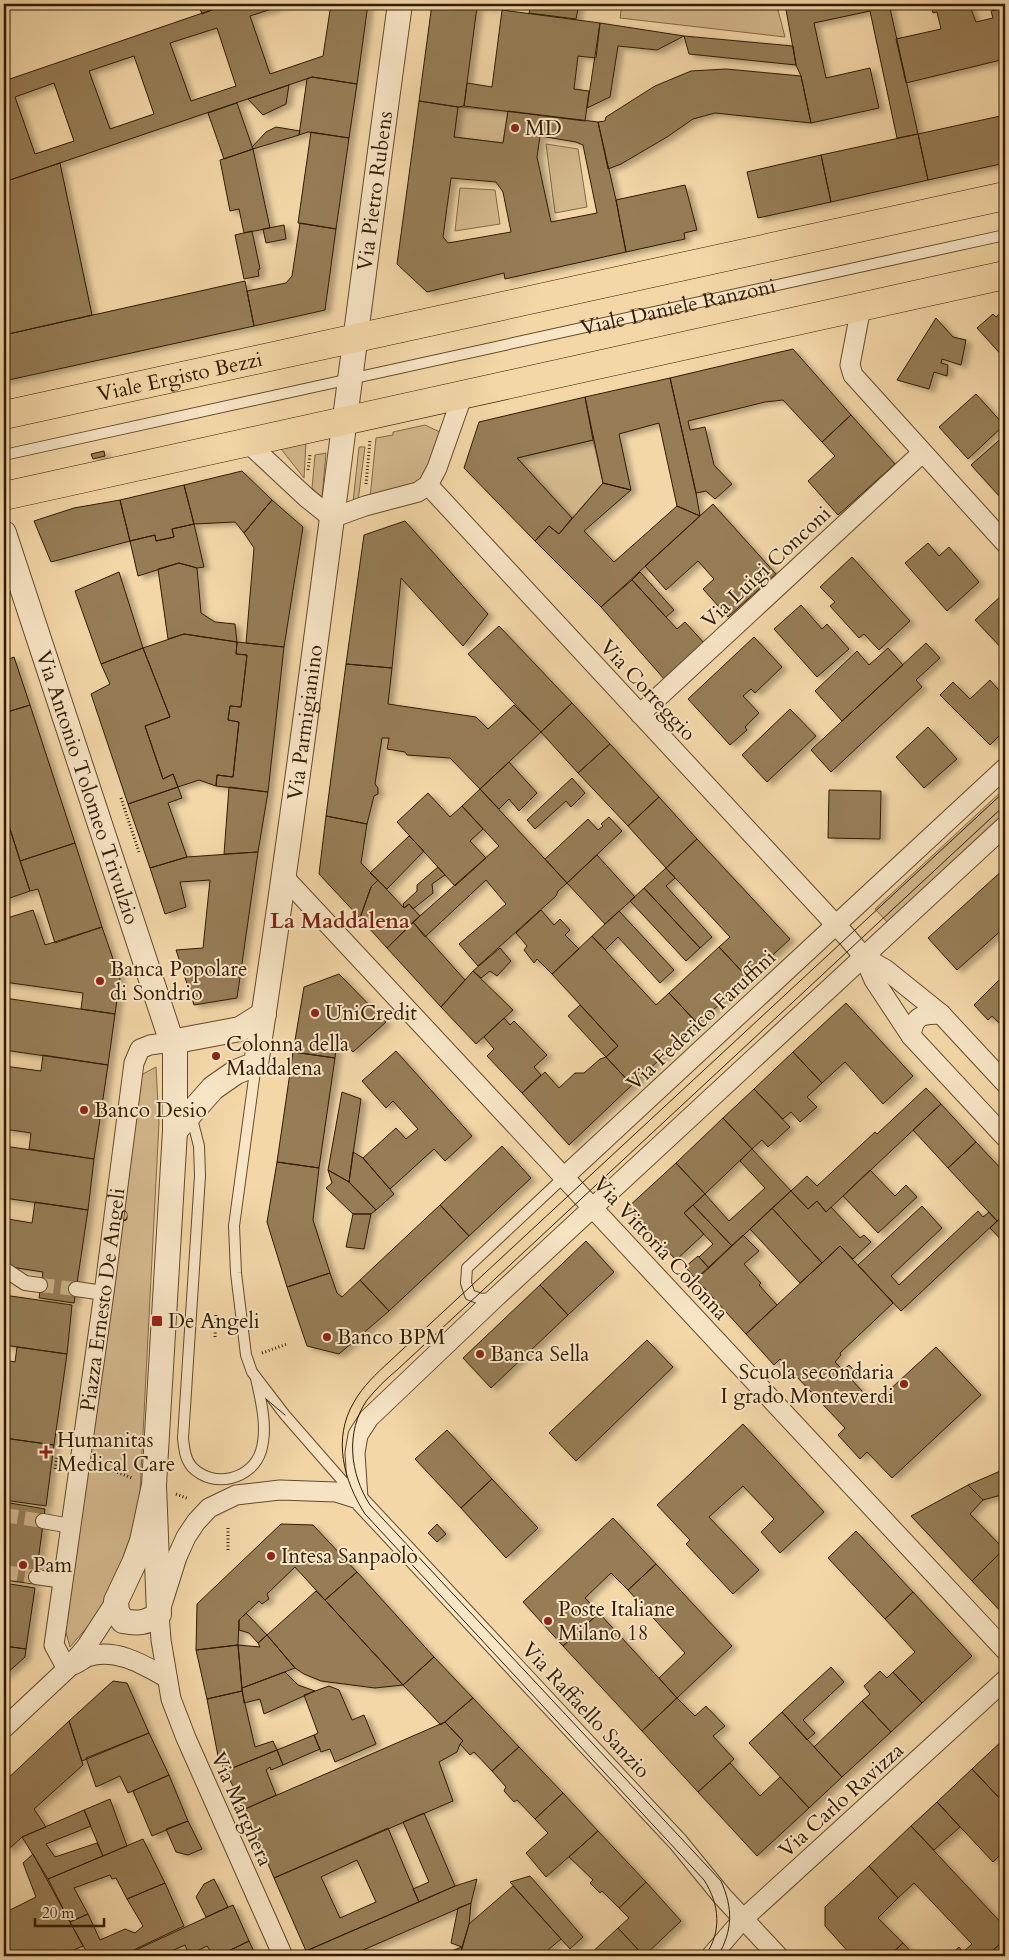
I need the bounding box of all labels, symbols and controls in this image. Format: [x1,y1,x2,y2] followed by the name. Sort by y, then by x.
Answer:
[350,109,400,273] street label: Via Pietro Rubens
[525,114,562,143] place label: MD
[509,122,521,134] marker: MD
[578,272,778,343] street label: Viale Daniele Ranzoni
[95,345,265,409] street label: Viale Ergisto Bezzi
[695,500,838,635] street label: Via Luigi Conconi
[593,633,702,747] street label: Via Correggio
[280,643,330,802] street label: Via Parmigianino
[29,647,146,928] street label: Via Antonio Tolomeo Trivulzio
[270,906,410,936] district label: La Maddalena
[620,943,782,1097] street label: Via Federico Faruffini
[110,955,247,1008] place label: Banca Popolare di Sondrio
[94,975,106,987] marker: Banca Popolare di Sondrio
[325,999,417,1028] place label: UniCredit
[309,1007,321,1019] marker: UniCredit
[226,1030,349,1083] place label: Colonna della Maddalena
[210,1050,222,1062] marker: Colonna della Maddalena
[94,1096,207,1125] place label: Banco Desio
[78,1104,90,1116] marker: Banco Desio
[586,1170,735,1327] street label: Via Vittoria Colonna
[73,1186,133,1413] street label: Piazza Ernesto De Angeli
[168,1307,260,1336] place label: De Angeli
[150,1314,164,1328] marker: De Angeli
[337,1323,446,1352] place label: Banco BPM
[321,1331,333,1343] marker: Banco BPM
[490,1340,589,1369] place label: Banca Sella
[474,1348,486,1360] marker: Banca Sella
[720,1358,894,1411] place label: Scuola secondaria I grado Monteverdi
[898,1378,910,1390] marker: Scuola secondaria I grado Monteverdi
[57,1426,175,1479] place label: Humanitas Medical Care
[39,1445,53,1459] marker: Humanitas Medical Care
[281,1542,418,1571] place label: Intesa Sanpaolo
[265,1550,277,1562] marker: Intesa Sanpaolo
[33,1551,72,1580] place label: Pam
[17,1559,29,1571] marker: Pam
[558,1595,675,1648] place label: Poste Italiane Milano 18
[542,1615,554,1627] marker: Poste Italiane Milano 18
[515,1636,657,1785] street label: Via Raffaello Sanzio
[772,1736,910,1864] street label: Via Carlo Ravizza
[203,1748,280,1871] street label: Via Marghera
[35,1895,104,1927] scale bar
[42,1903,74,1923] text: 20 m

